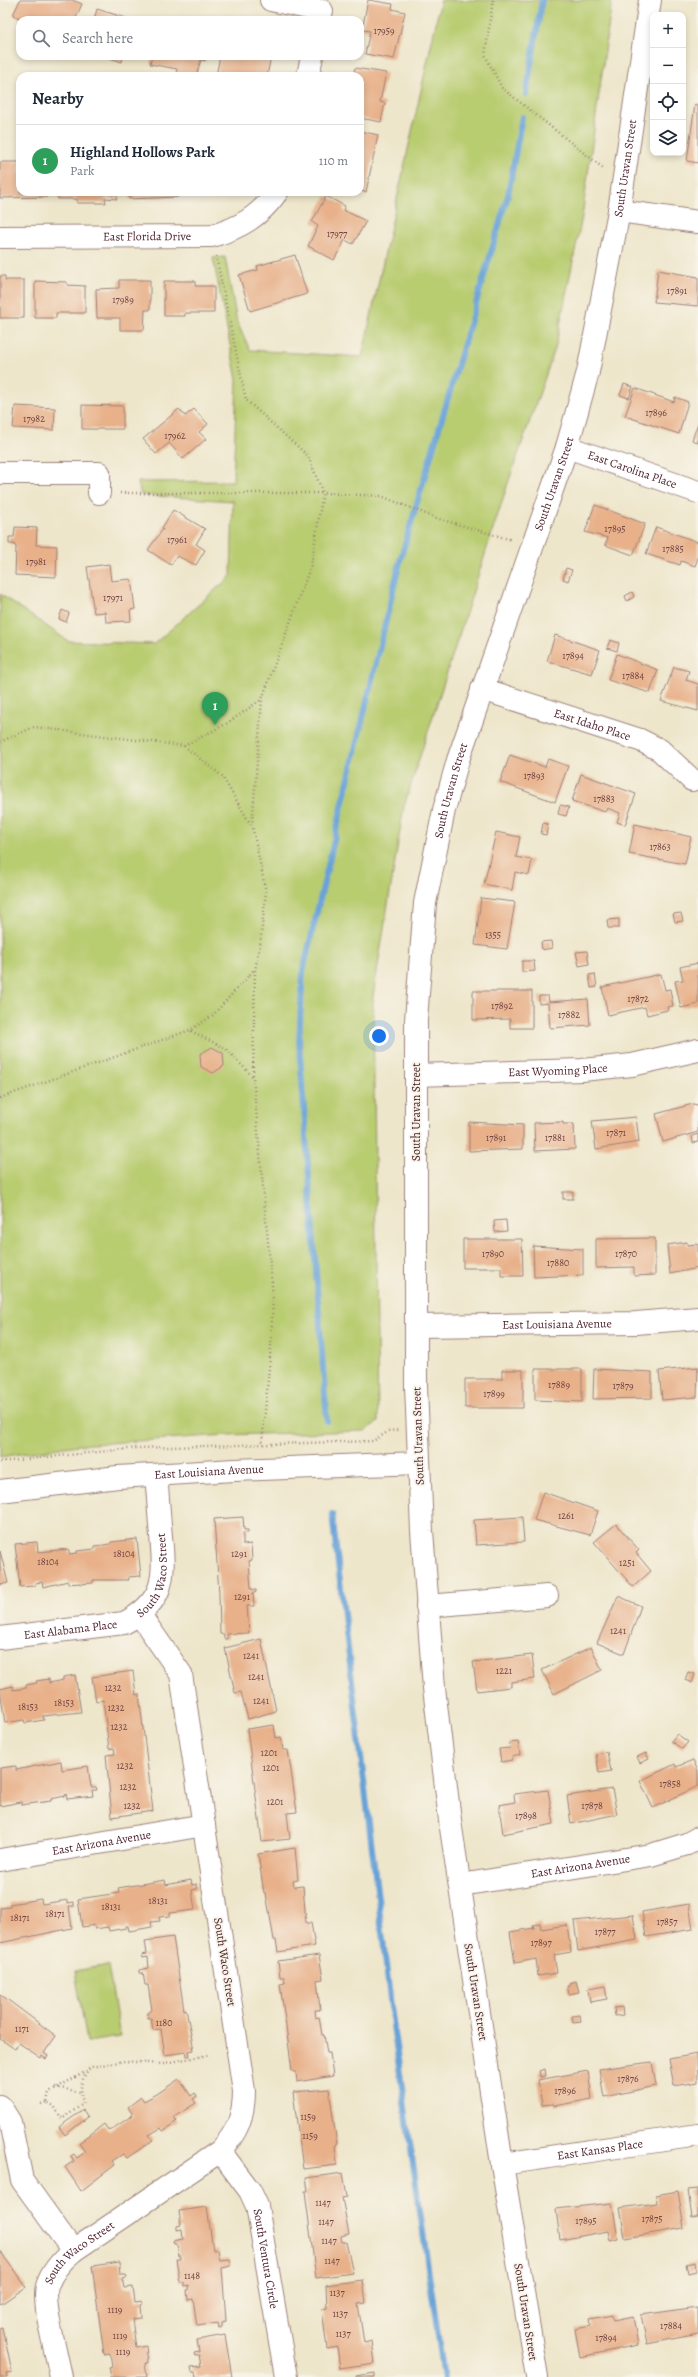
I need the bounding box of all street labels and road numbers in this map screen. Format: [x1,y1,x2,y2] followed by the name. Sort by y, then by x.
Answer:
[610,118,640,218] street label: South Uravan Street
[103,228,191,245] street label: East Florida Drive
[530,435,577,533] street label: South Uravan Street
[585,447,679,492] street label: East Carolina Place
[552,705,633,745] street label: East Idaho Place
[430,741,471,840] street label: South Uravan Street
[508,1059,608,1080] street label: East Wyoming Place
[408,1063,424,1161] street label: South Uravan Street
[502,1315,612,1333] street label: East Louisiana Avenue
[408,1387,428,1485] street label: South Uravan Street
[154,1461,264,1483] street label: East Louisiana Avenue
[133,1532,171,1621] street label: South Waco Street
[23,1616,118,1643] street label: East Alabama Place
[51,1826,152,1859] street label: East Arizona Avenue
[530,1850,631,1882] street label: East Arizona Avenue
[210,1916,240,2008] street label: South Waco Street
[460,1942,492,2042] street label: South Uravan Street
[556,2135,644,2164] street label: East Kansas Place
[250,2207,282,2310] street label: South Ventura Circle
[40,2217,117,2287] street label: South Waco Street
[510,2262,542,2362] street label: South Uravan Street

